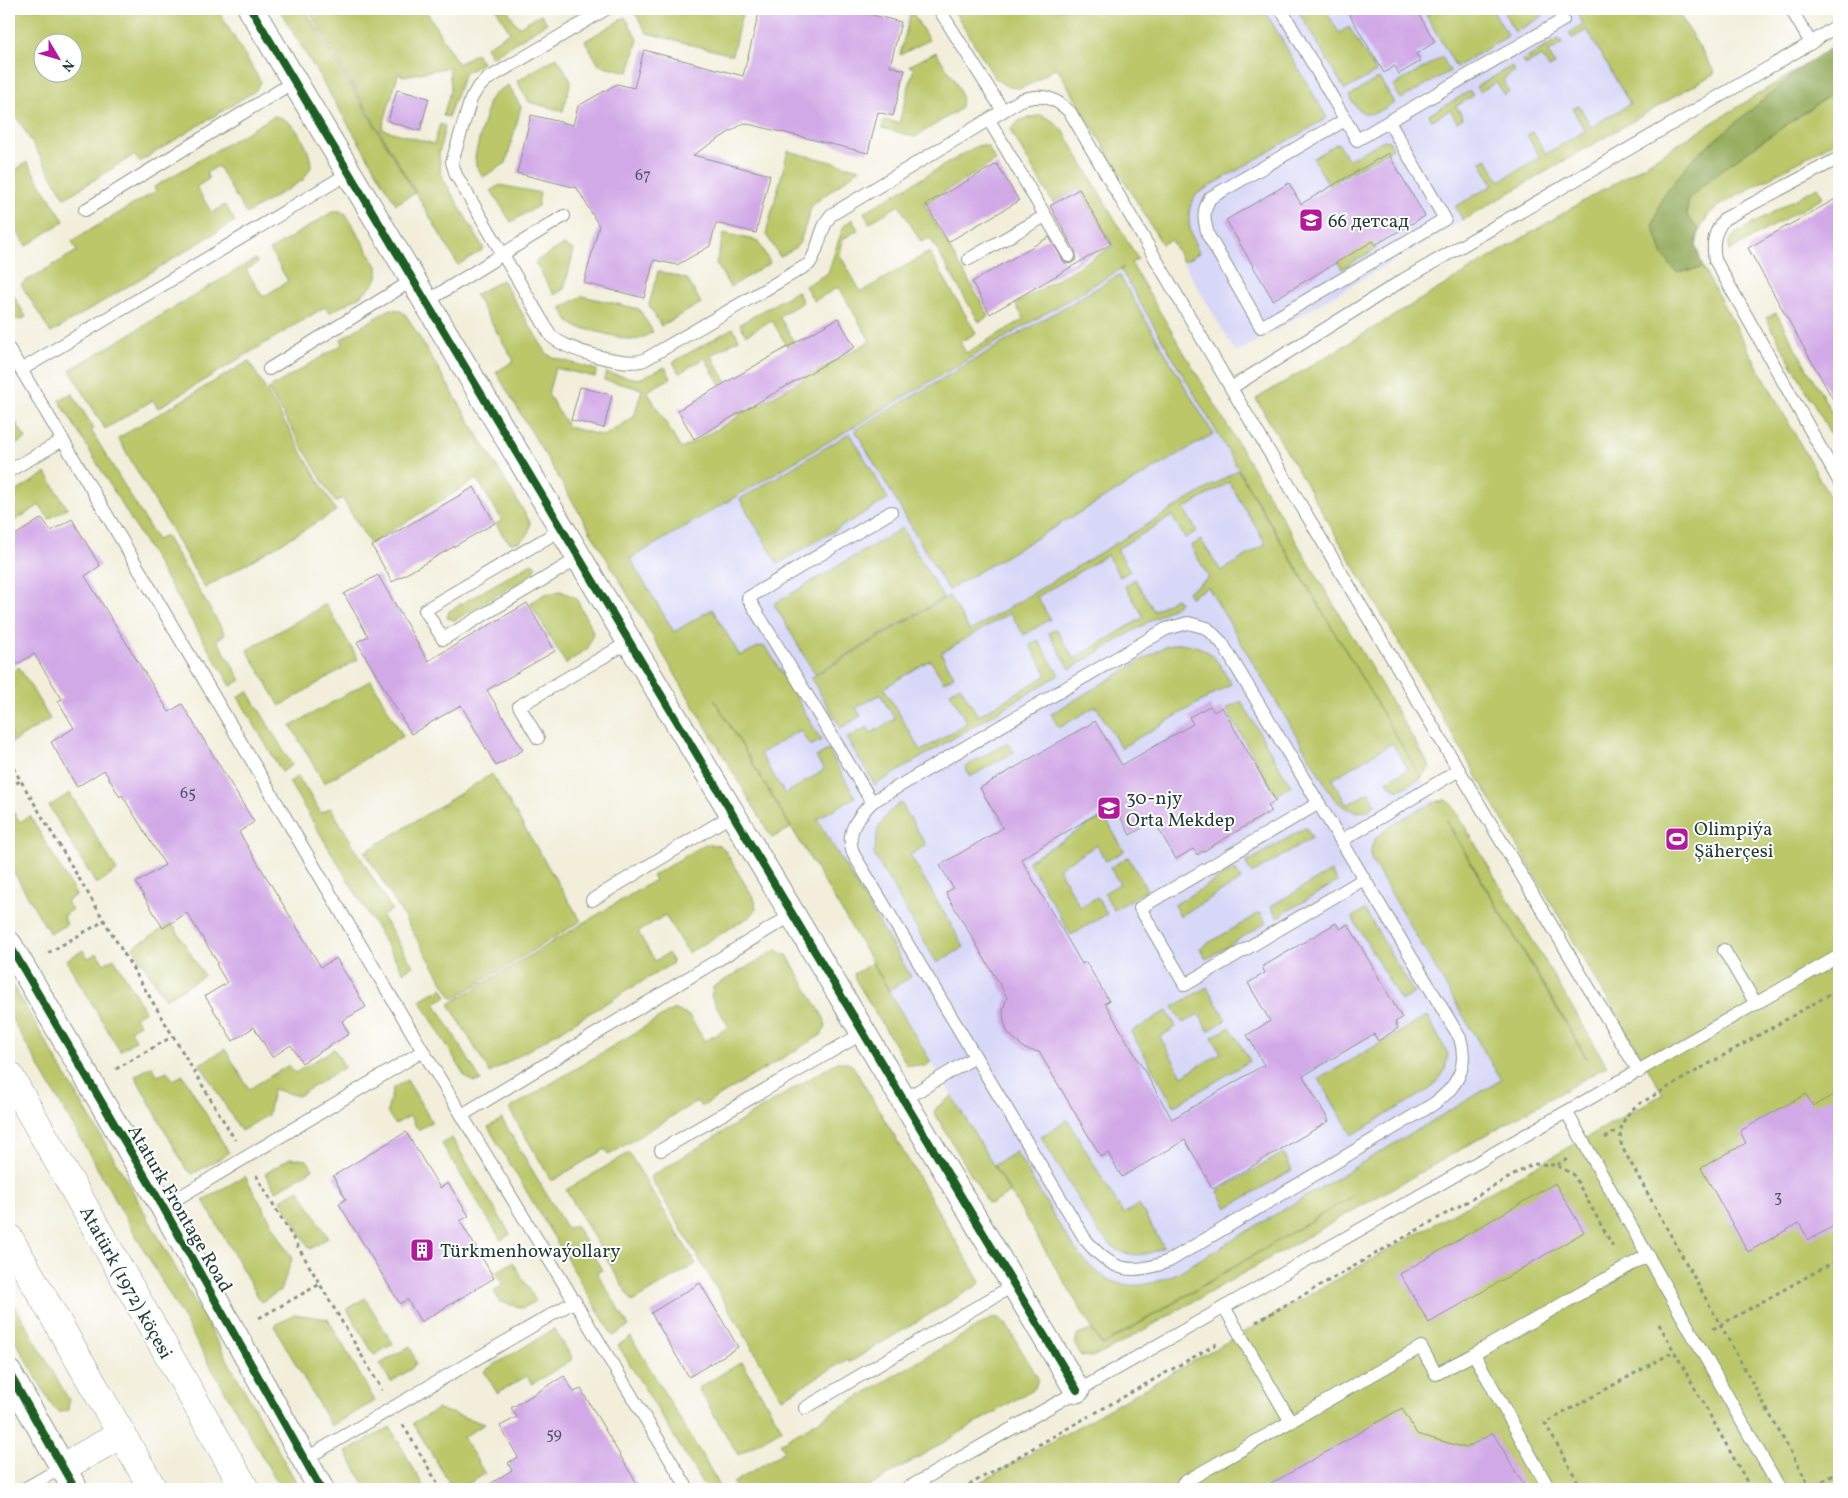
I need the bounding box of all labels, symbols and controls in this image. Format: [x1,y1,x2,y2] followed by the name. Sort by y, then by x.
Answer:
[32,32,82,82] north arrow
[56,55,78,75] text: N
[635,165,651,187] house number: 67
[1298,207,1324,233] school or university icon: 66 детсад
[1328,209,1409,235] place label: 66 детсад
[180,783,196,805] house number: 65
[1126,786,1235,834] place label: 30-njy Orta Mekdep
[1096,795,1122,821] school or university icon: 30-njy Orta Mekdep
[1694,817,1774,865] place label: Olimpiýa Şäherçesi
[1664,826,1690,852] sports icon: Olimpiýa Şäherçesi
[121,1120,238,1298] street label: Ataturk Frontage Road
[1774,1187,1782,1209] house number: 3
[72,1202,178,1364] street label: Atatürk (1972) köçesi
[409,1237,435,1263] building icon: Türkmenhowaýollary
[440,1239,620,1265] place label: Türkmenhowaýollary
[546,1424,562,1446] house number: 59

